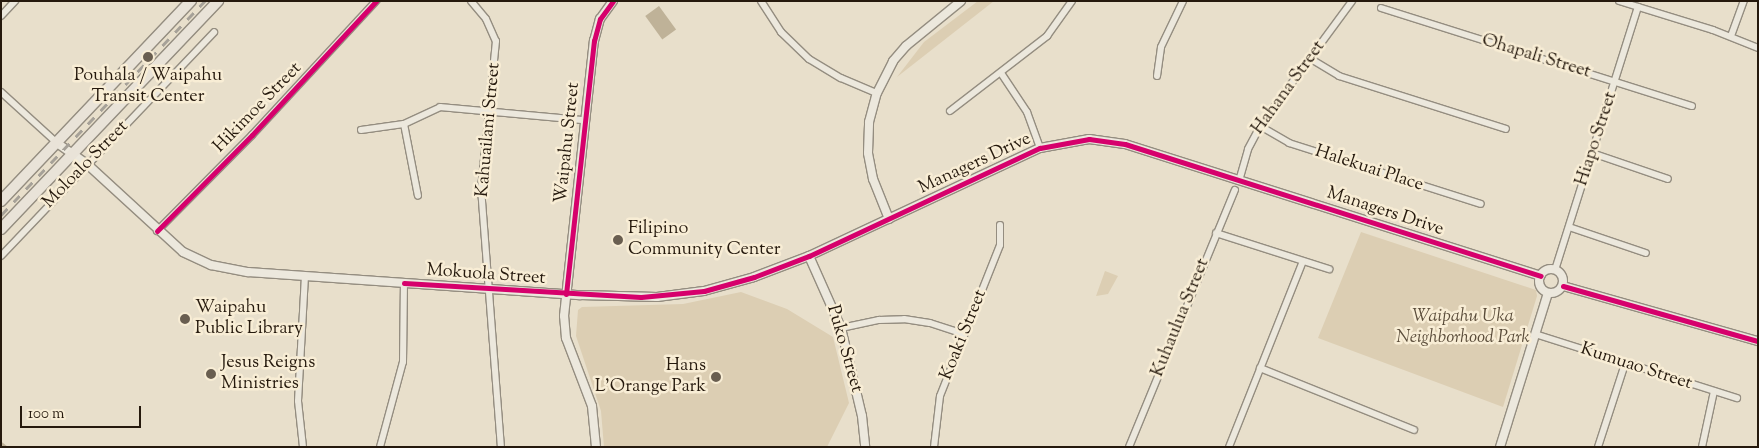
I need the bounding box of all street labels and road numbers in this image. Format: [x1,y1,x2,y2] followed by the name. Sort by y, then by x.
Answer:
[1479,30,1593,84] street label: Ohapali Street
[1248,37,1330,139] street label: Hahana Street
[209,58,307,158] street label: Hikimoe Street
[472,62,506,198] street label: Kahuailani Street
[551,81,585,205] street label: Waipahu Street
[1572,89,1622,189] street label: Hiapo Street
[39,116,133,214] street label: Moloalo Street
[915,129,1035,199] street label: Managers Drive
[1312,141,1426,197] street label: Halekuai Place
[1324,183,1446,241] street label: Managers Drive
[1147,256,1215,380] street label: Kuhaulua Street
[426,260,546,290] street label: Mokuola Street
[936,287,992,383] street label: Koaki Street
[821,303,867,395] street label: Puko Street
[1577,339,1695,395] street label: Kumuao Street

